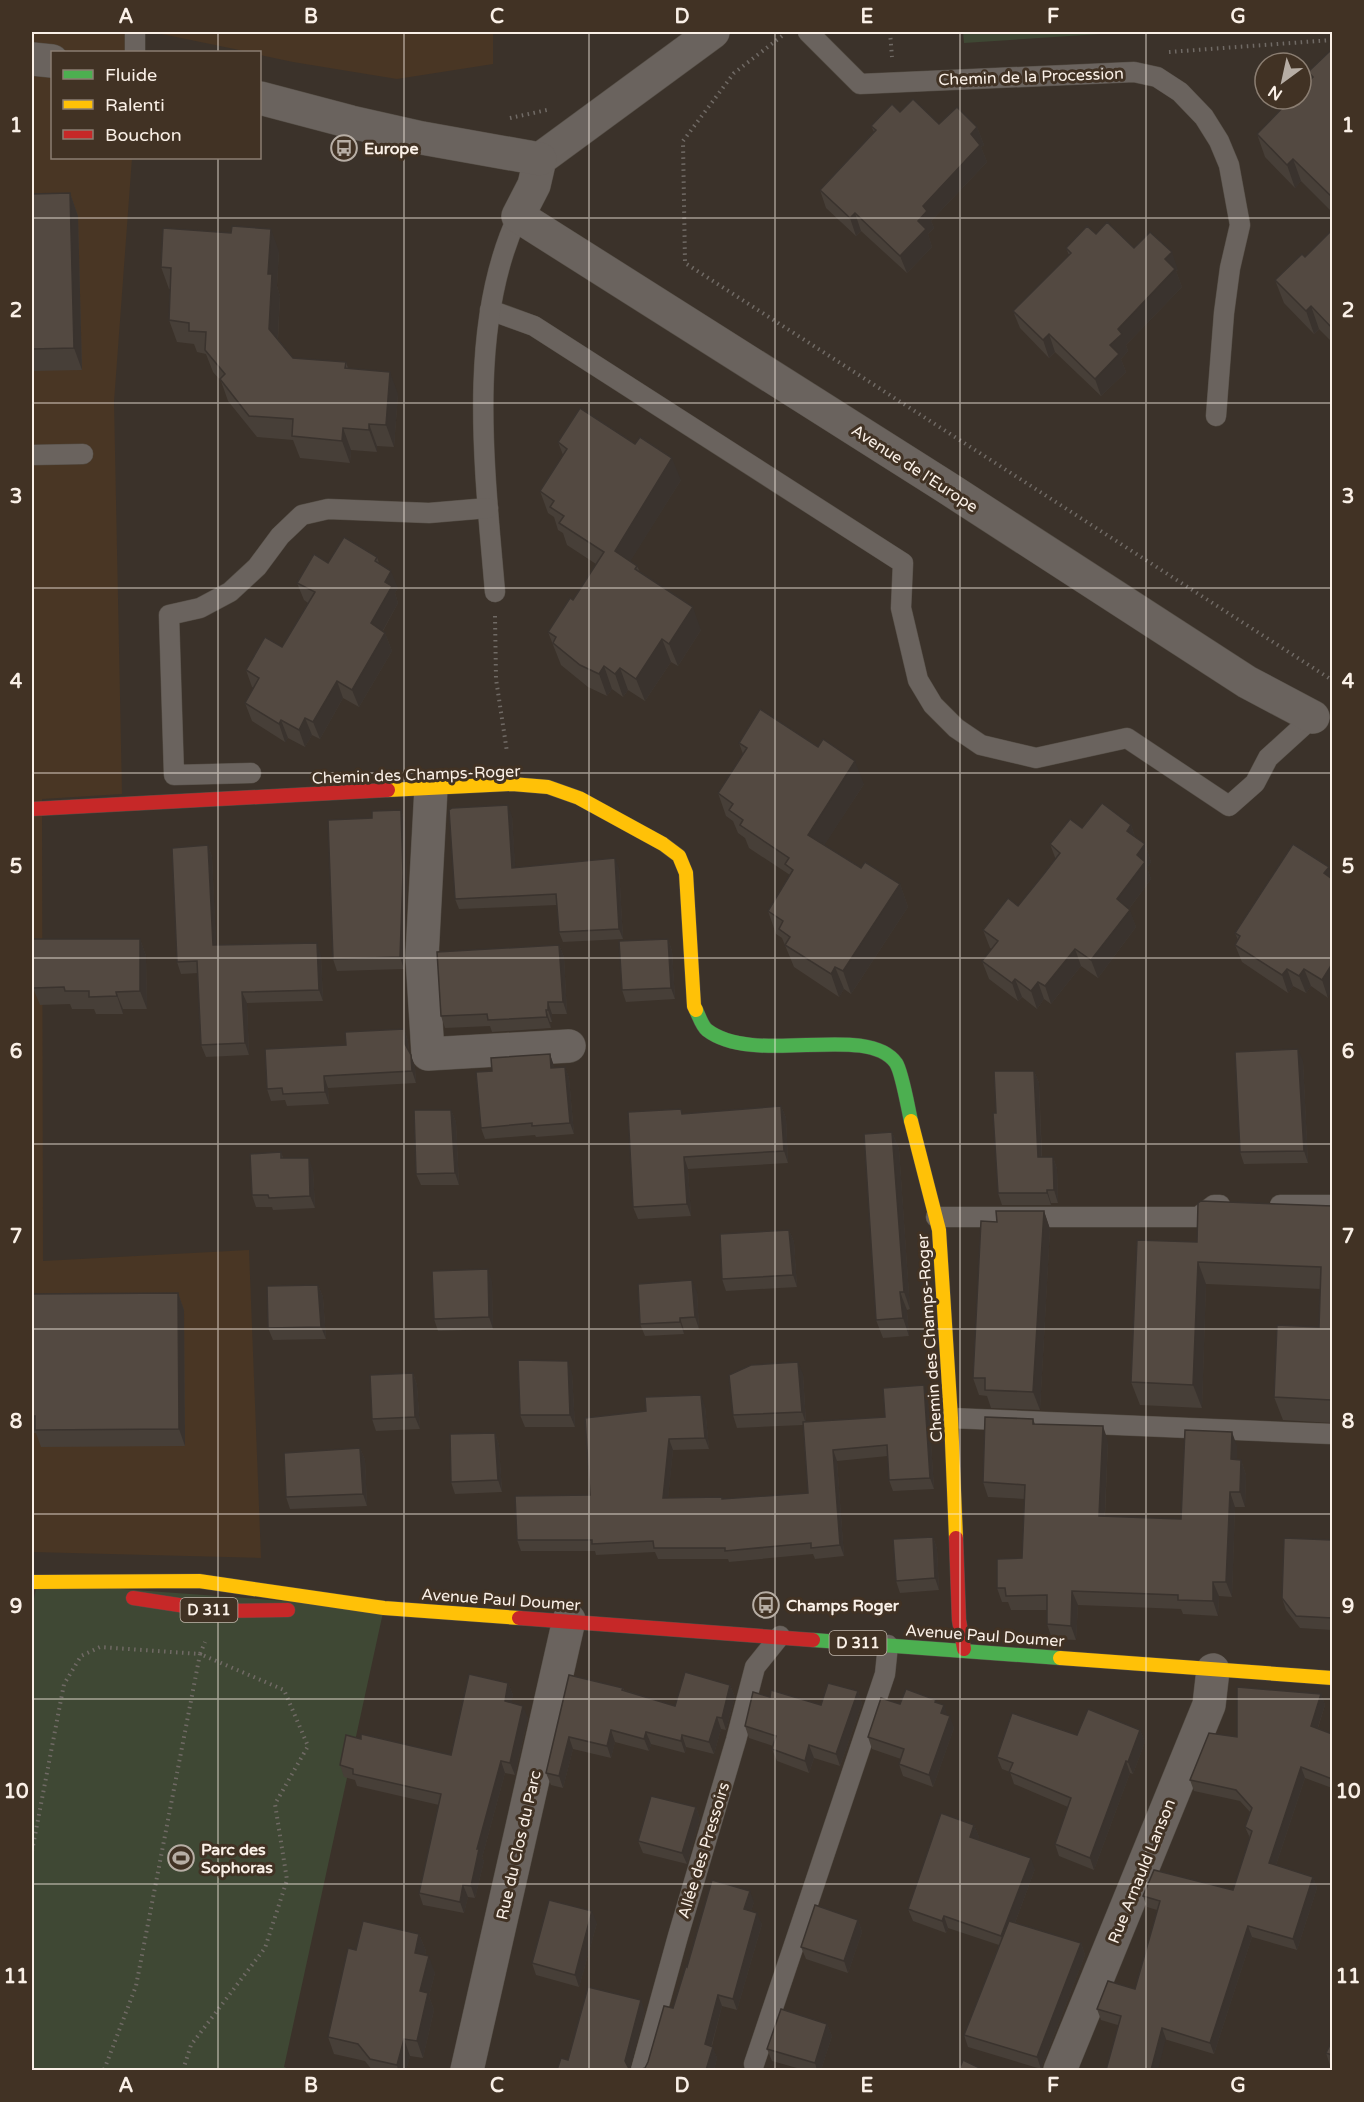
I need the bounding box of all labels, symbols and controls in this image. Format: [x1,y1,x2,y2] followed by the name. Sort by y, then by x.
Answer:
[119,5,134,29] text: A
[304,5,318,29] text: B
[490,5,504,29] text: C
[674,5,690,29] text: D
[861,5,874,29] text: E
[1047,5,1059,29] text: F
[1230,5,1246,29] text: G
[51,51,261,159] legend
[1253,51,1313,111] north arrow
[105,64,157,86] text: Fluide
[938,64,1124,90] street label: Chemin de la Procession
[1265,81,1286,105] text: N
[105,94,165,116] text: Ralenti
[10,114,22,138] text: 1
[1342,114,1354,138] text: 1
[105,124,182,146] text: Bouchon
[329,133,359,163] bus stop icon: Europe
[364,139,419,159] place label: Europe
[10,299,22,323] text: 2
[1342,299,1354,323] text: 2
[847,420,981,517] street label: Avenue de l'Europe
[10,485,22,509] text: 3
[1342,485,1354,509] text: 3
[10,670,23,694] text: 4
[1342,670,1355,694] text: 4
[311,761,522,789] street label: Chemin des Champs-Roger
[10,855,22,879] text: 5
[1342,855,1354,879] text: 5
[10,1040,22,1064] text: 6
[1342,1040,1354,1064] text: 6
[10,1225,22,1249] text: 7
[1342,1225,1354,1249] text: 7
[913,1232,947,1443] street label: Chemin des Champs-Roger
[10,1410,22,1434] text: 8
[1342,1410,1354,1434] text: 8
[421,1584,582,1616] street label: Avenue Paul Doumer
[751,1590,781,1620] bus stop icon: Champs Roger
[10,1595,22,1619] text: 9
[1342,1595,1354,1619] text: 9
[786,1596,900,1616] place label: Champs Roger
[180,1598,238,1622] road number: D 311
[905,1620,1066,1652] street label: Avenue Paul Doumer
[830,1631,886,1655] road number: D 311
[492,1769,546,1922] street label: Rue du Clos du Parc
[3,1780,29,1804] text: 10
[674,1780,734,1921] street label: Allée des Pressoirs
[1335,1780,1361,1804] text: 10
[1104,1796,1180,1947] street label: Rue Arnauld Lanson
[201,1840,273,1878] place label: Parc des Sophoras
[166,1843,196,1873] sports icon: Parc des Sophoras
[3,1965,29,1989] text: 11
[1335,1965,1361,1989] text: 11
[119,2074,134,2098] text: A
[304,2074,318,2098] text: B
[490,2074,504,2098] text: C
[674,2074,690,2098] text: D
[861,2074,874,2098] text: E
[1047,2074,1059,2098] text: F
[1230,2074,1246,2098] text: G

